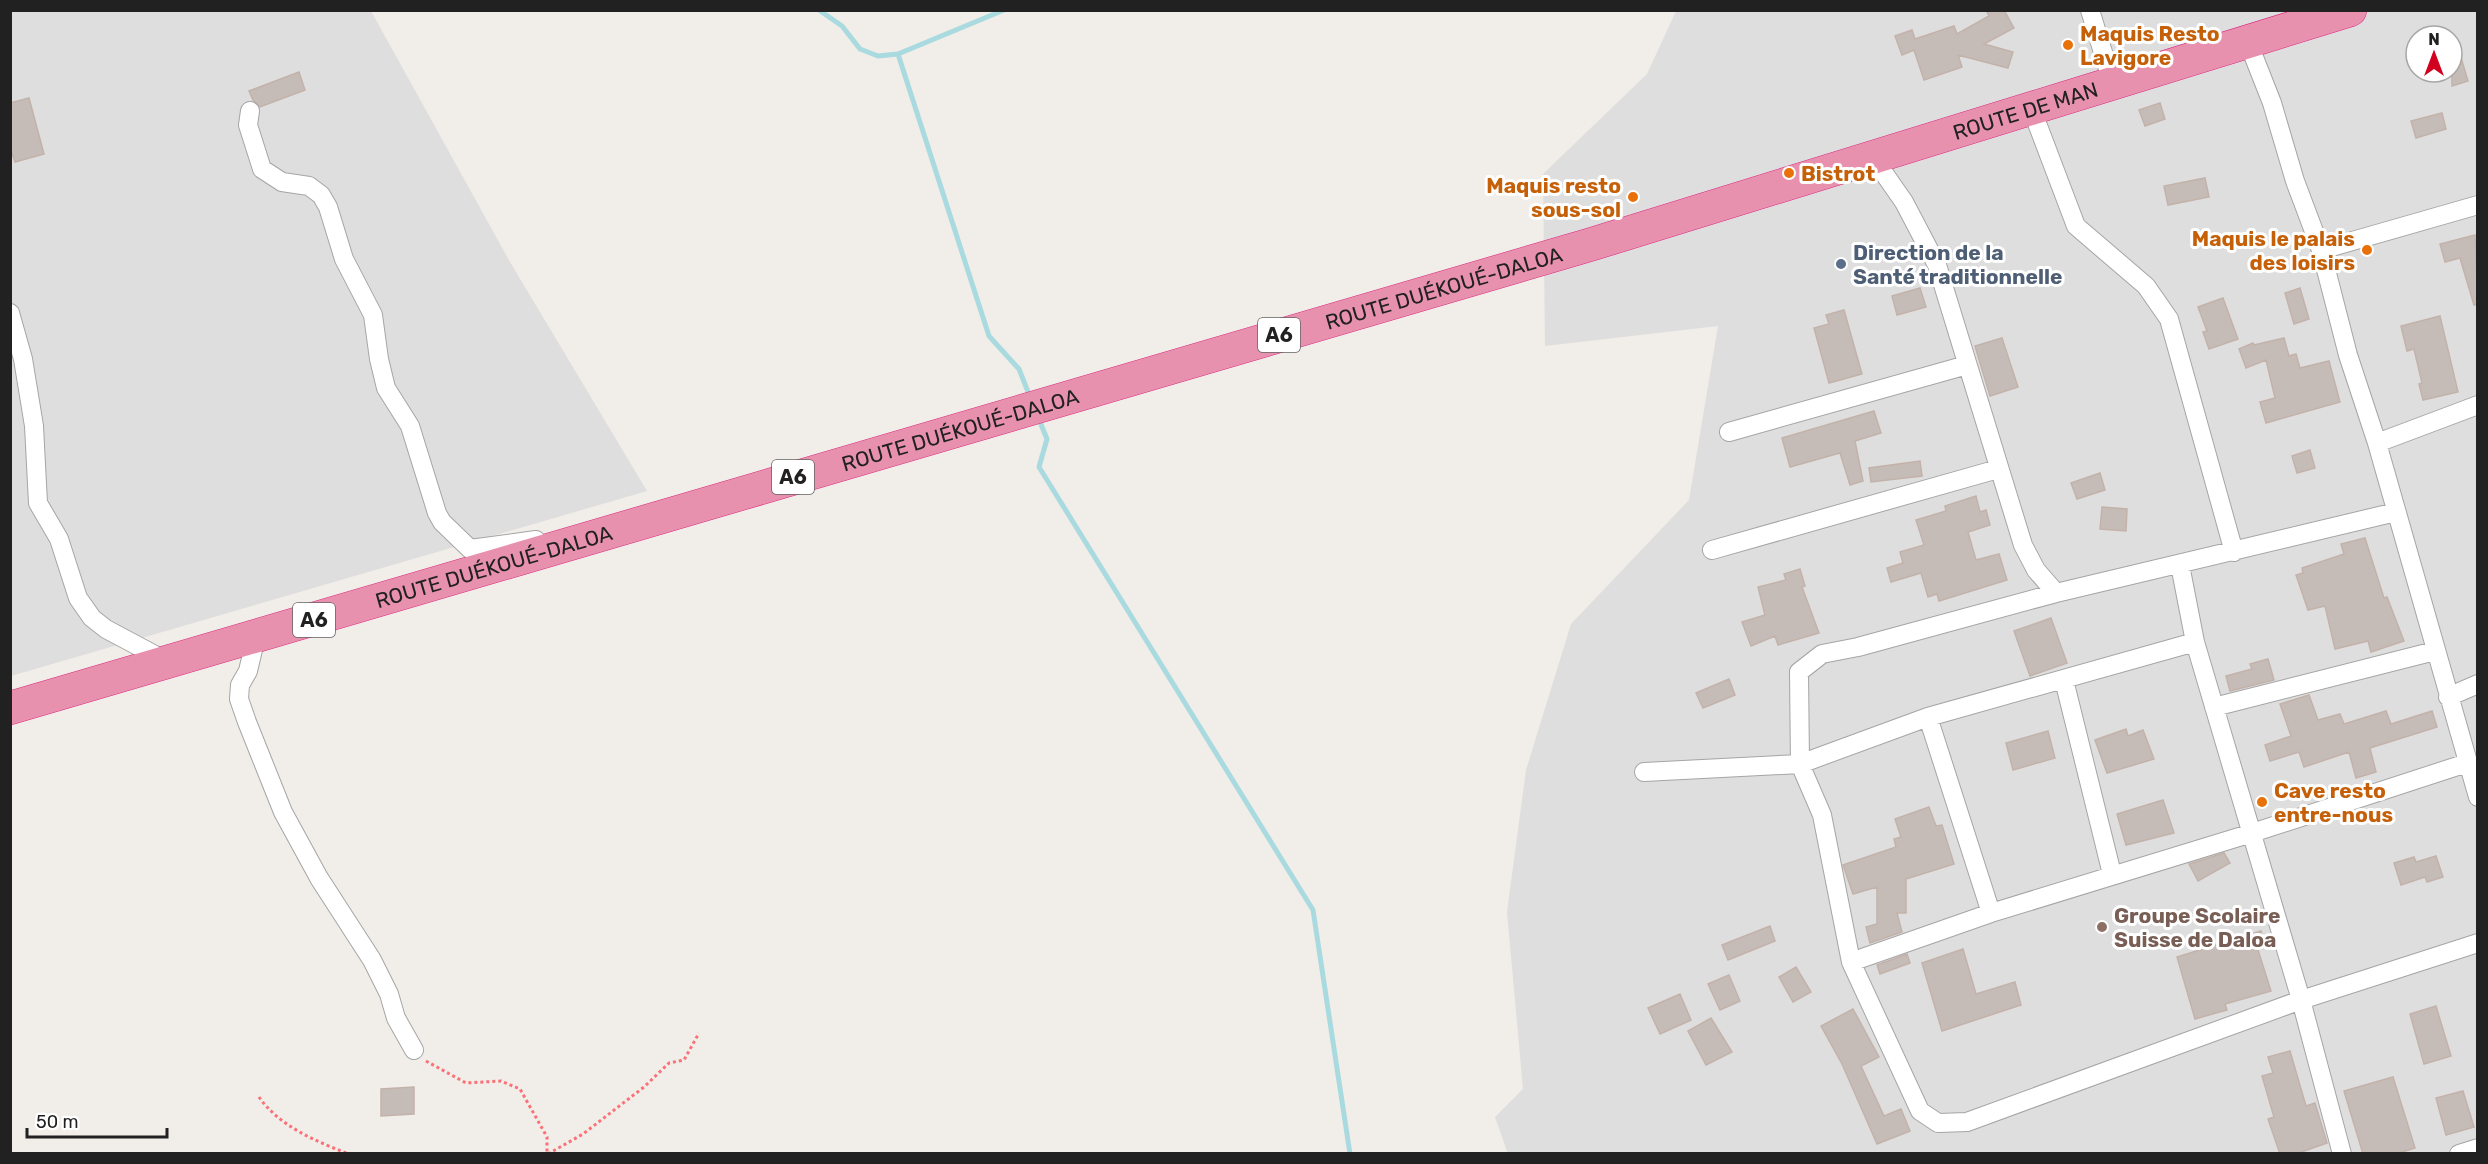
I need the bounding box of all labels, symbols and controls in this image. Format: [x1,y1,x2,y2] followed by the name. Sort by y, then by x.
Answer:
[2080,21,2220,70] place label: Maquis Resto Lavigore
[2404,24,2464,84] north arrow
[2428,30,2440,49] text: N
[2061,38,2075,52] marker: Maquis Resto Lavigore
[1950,76,2101,144] street label: ROUTE DE MAN
[1801,161,1875,186] place label: Bistrot
[1782,166,1796,180] marker: Bistrot
[1486,173,1621,222] place label: Maquis resto sous-sol
[1626,190,1640,204] marker: Maquis resto sous-sol
[2192,226,2355,275] place label: Maquis le palais des loisirs
[1853,240,2062,289] place label: Direction de la Santé traditionnelle
[1322,241,1565,334] street label: ROUTE DUÉKOUÉ-DALOA
[2360,243,2374,257] marker: Maquis le palais des loisirs
[1834,257,1848,271] marker: Direction de la Santé traditionnelle
[1258,318,1300,352] road number: A6
[839,383,1081,476] street label: ROUTE DUÉKOUÉ-DALOA
[772,460,814,494] road number: A6
[372,520,615,613] street label: ROUTE DUÉKOUÉ-DALOA
[293,603,335,637] road number: A6
[2274,778,2393,827] place label: Cave resto entre-nous
[2255,795,2269,809] marker: Cave resto entre-nous
[2114,903,2281,952] place label: Groupe Scolaire Suisse de Daloa
[2095,920,2109,934] marker: Groupe Scolaire Suisse de Daloa
[27,1101,166,1139] scale bar
[36,1111,79,1133] text: 50 m

